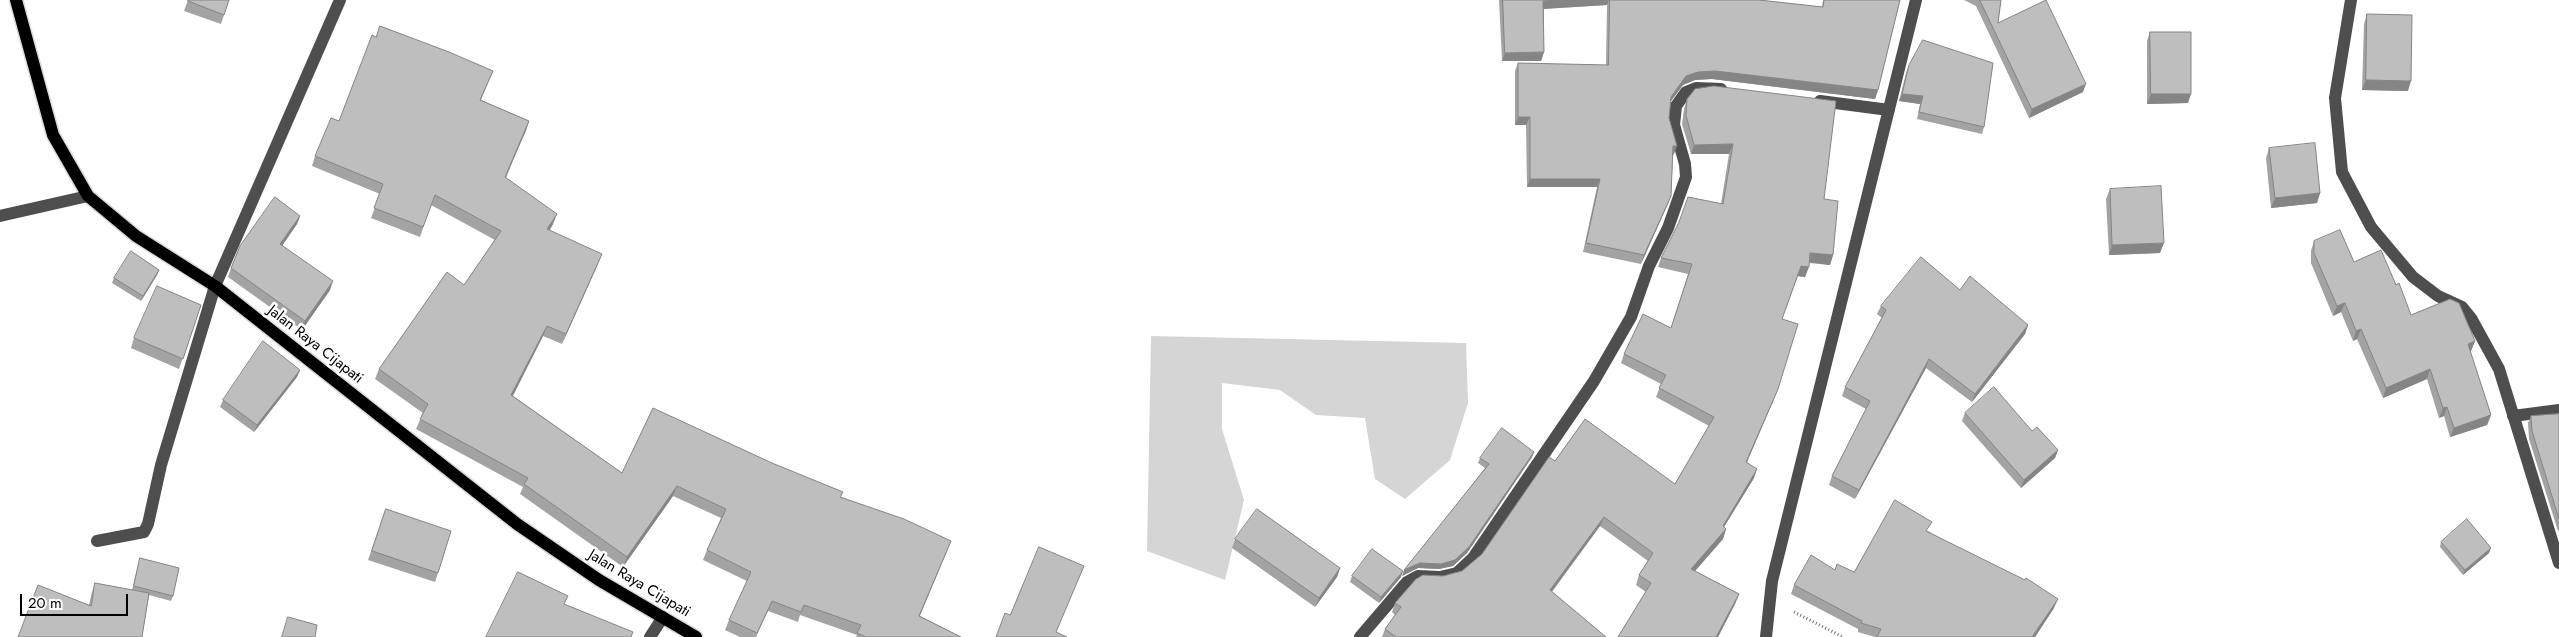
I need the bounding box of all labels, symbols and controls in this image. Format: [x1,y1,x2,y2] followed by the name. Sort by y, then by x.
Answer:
[264,302,366,388] street label: Jalan Raya Cijapati
[585,546,693,622] street label: Jalan Raya Cijapati
[22,584,130,616] scale bar
[28,592,62,614] text: 20 m

